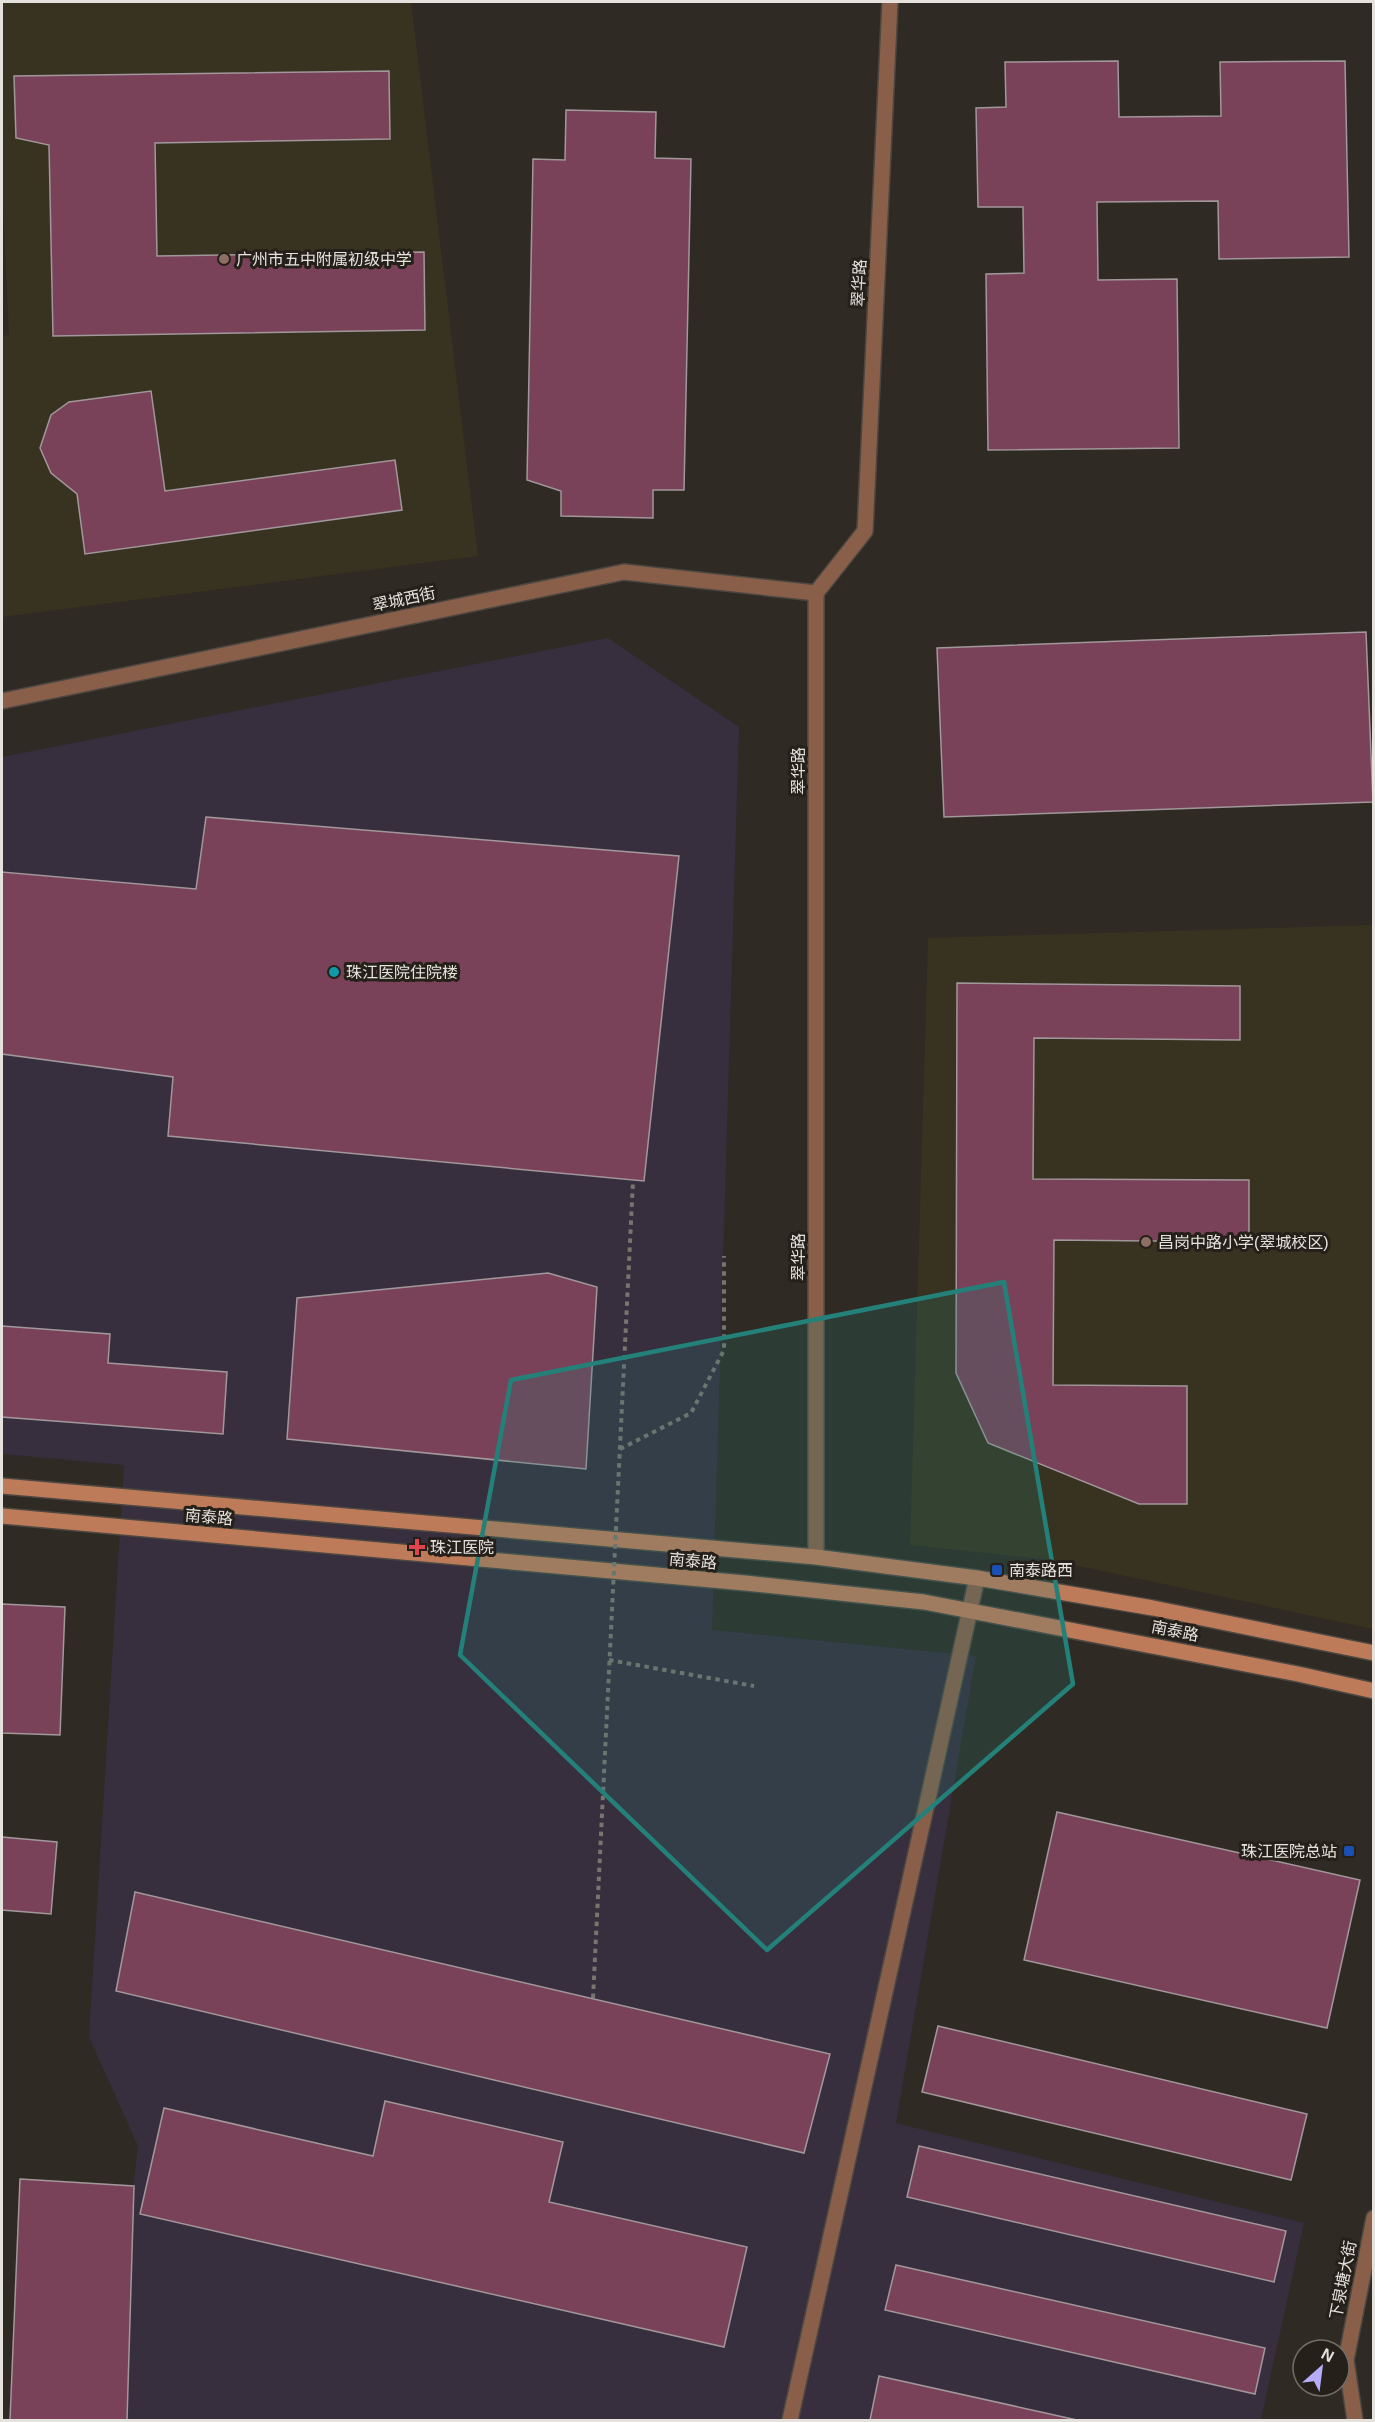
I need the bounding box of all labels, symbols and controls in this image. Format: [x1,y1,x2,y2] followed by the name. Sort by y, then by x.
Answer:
[236,250,412,268] place label: 广州市五中附属初级中学
[217,252,231,266] marker: 广州市五中附属初级中学
[849,259,869,307] street label: 翠华路
[371,584,437,614] street label: 翠城西街
[790,747,807,795] street label: 翠华路
[346,964,458,981] place label: 珠江医院住院楼
[327,965,341,979] marker: 珠江医院住院楼
[790,1233,807,1281] street label: 翠华路
[1158,1234,1329,1251] place label: 昌岗中路小学(翠城校区)
[1139,1235,1153,1249] marker: 昌岗中路小学(翠城校区)
[184,1506,234,1528] street label: 南泰路
[408,1538,426,1556] marker: 珠江医院
[430,1539,494,1556] place label: 珠江医院
[668,1550,718,1572] street label: 南泰路
[1009,1562,1073,1579] place label: 南泰路西
[990,1563,1004,1577] marker: 南泰路西
[1150,1618,1200,1644] street label: 南泰路
[1241,1843,1337,1860] place label: 珠江医院总站
[1342,1844,1356,1858] marker: 珠江医院总站
[1327,2239,1359,2321] street label: 下泉塘大街
[1291,2338,1351,2398] north arrow
[1319,2345,1337,2365] text: N

